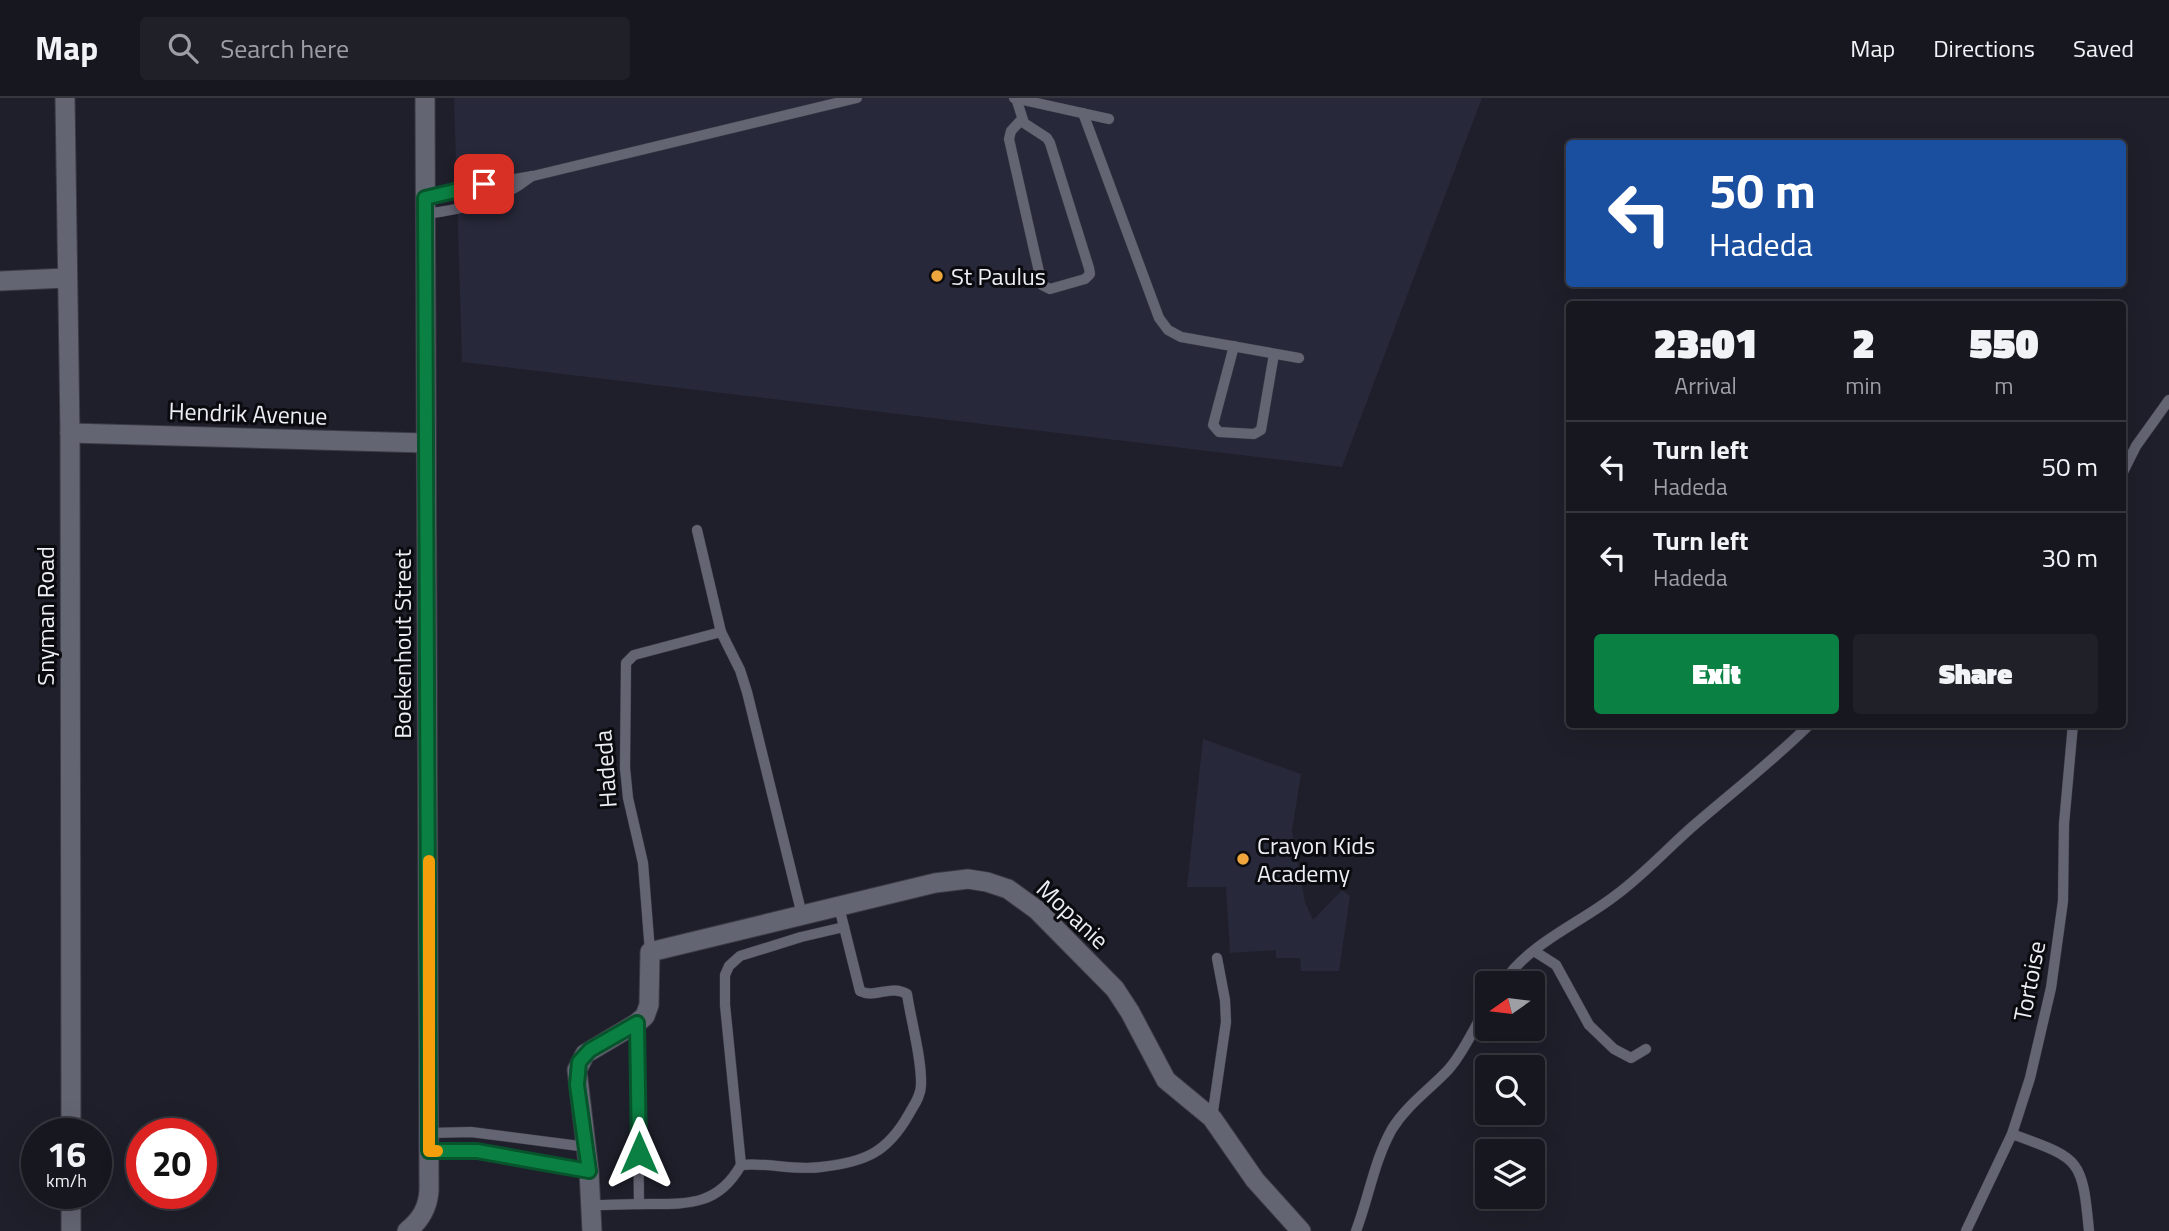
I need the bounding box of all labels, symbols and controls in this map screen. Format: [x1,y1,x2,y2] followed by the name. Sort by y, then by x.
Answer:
[140,17,630,80] search box
[35,23,98,73] text: Map
[164,29,202,67] icon: search
[220,29,349,68] text: Search here
[1850,30,1895,66] text: Map
[1933,30,2035,66] text: Directions
[2073,30,2134,66] text: Saved
[1709,152,1816,227] text: 50 m
[454,154,514,214] pin
[465,165,503,203] icon: arrive
[1594,168,1685,259] icon: left
[1709,220,1813,268] text: Hadeda
[951,258,1046,294] place label: St Paulus
[929,268,945,284] marker: St Paulus
[1653,310,1758,374] text: 23:01
[1852,310,1875,374] text: 2
[1969,310,2039,374] text: 550
[1674,368,1737,403] text: Arrival
[1845,368,1882,403] text: min
[1994,368,2014,403] text: m
[168,392,328,434] street label: Hendrik Avenue
[1653,430,1748,469] text: Turn left
[2041,447,2098,486] text: 50 m
[1594,448,1632,486] icon: left
[1653,469,1728,504] text: Hadeda
[1653,521,1748,560] text: Turn left
[2041,538,2098,577] text: 30 m
[1594,539,1632,577] icon: left
[27,546,63,686] street label: Snyman Road
[384,549,420,739] street label: Boekenhout Street
[1653,560,1728,595] text: Hadeda
[1594,634,1839,714] button: Exit
[1853,634,2098,714] button: Share
[584,729,626,809] street label: Hadeda
[1257,827,1375,891] place label: Crayon Kids Academy
[1235,851,1251,867] marker: Crayon Kids Academy
[1029,871,1117,957] street label: Mopanie
[2004,938,2054,1024] street label: Tortoise
[1475,971,1545,1041] north arrow
[1475,971,1545,1209] map controls
[1475,1055,1545,1125] button: search
[602,1116,676,1190] position arrow
[126,1118,217,1209] speed limit sign: 20
[47,1127,86,1181] text: 16
[1475,1139,1545,1209] button: layers
[46,1167,87,1194] text: km/h

